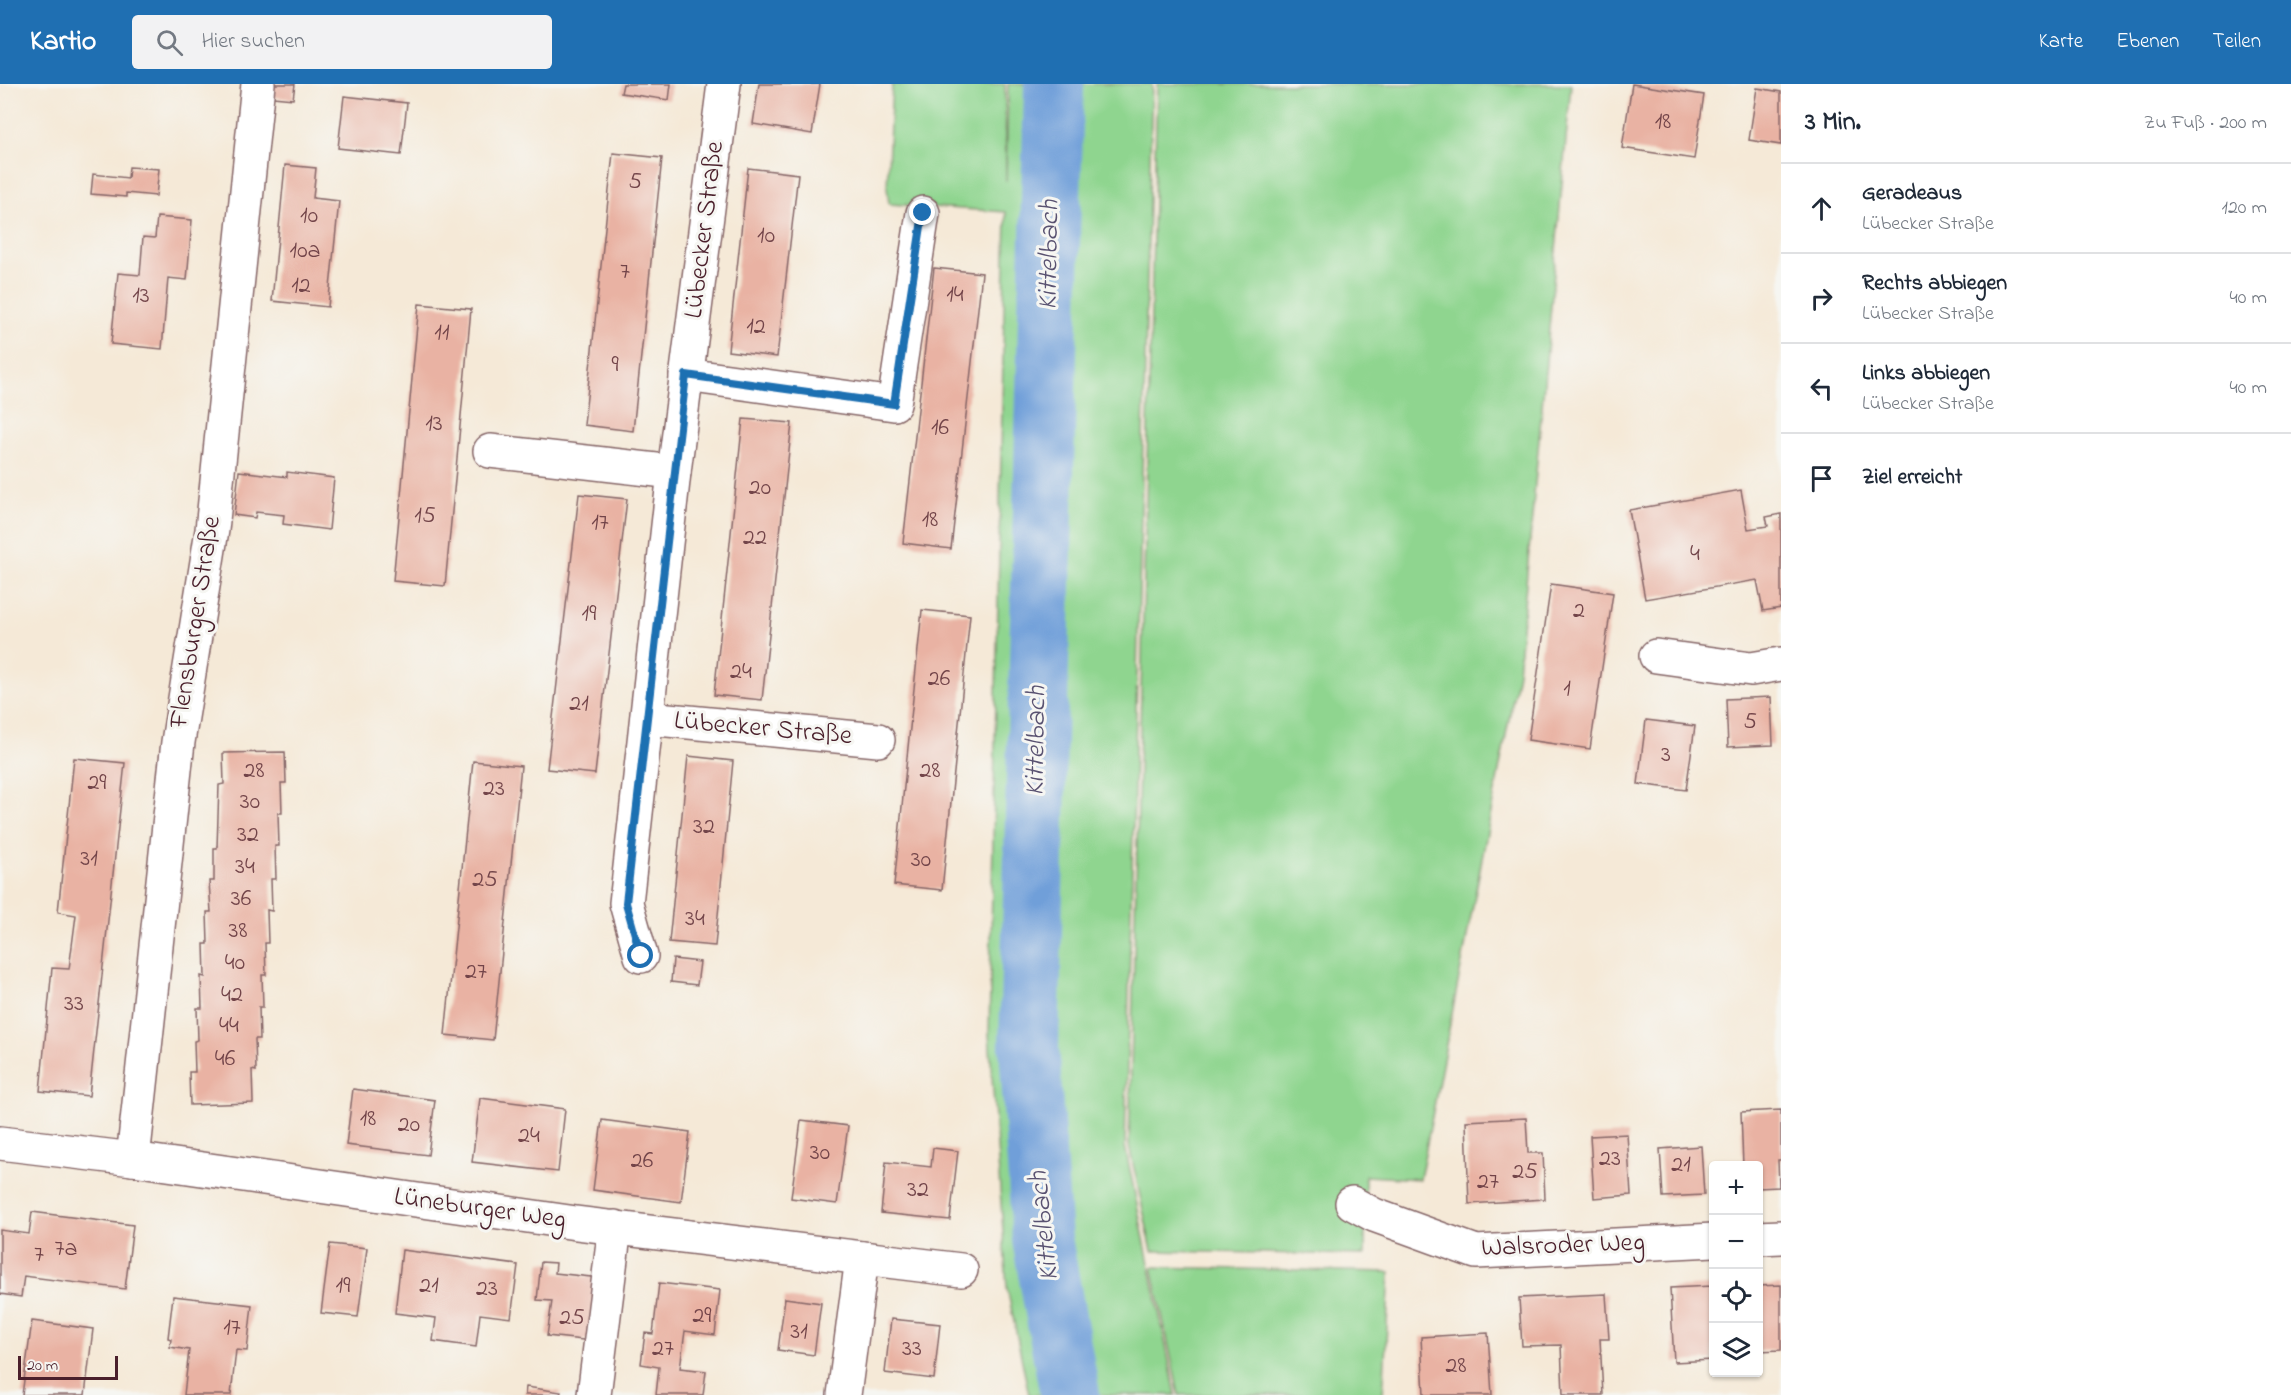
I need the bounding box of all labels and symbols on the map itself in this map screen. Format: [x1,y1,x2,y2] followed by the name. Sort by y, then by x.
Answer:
[1655,105,1671,140] house number: 18
[675,138,735,321] street label: Lübecker Straße
[628,165,642,200] house number: 5
[300,199,318,234] house number: 10
[909,199,935,225] route end
[1029,199,1071,311] water label: Kittelbach
[757,219,775,254] house number: 10
[290,234,320,269] house number: 10a
[620,255,630,290] house number: 7
[291,269,311,304] house number: 12
[946,278,964,313] house number: 14
[132,279,150,314] house number: 13
[746,310,766,345] house number: 12
[434,316,450,351] house number: 11
[611,348,619,383] house number: 9
[425,407,443,442] house number: 13
[931,411,950,446] house number: 16
[749,471,771,506] house number: 20
[414,499,436,534] house number: 15
[922,503,938,538] house number: 18
[591,506,609,541] house number: 17
[160,512,232,732] street label: Flensburger Straße
[743,521,767,556] house number: 22
[1690,537,1700,572] house number: 4
[1573,594,1585,629] house number: 2
[582,597,597,632] house number: 19
[730,655,752,690] house number: 24
[928,662,951,697] house number: 26
[1563,672,1571,707] house number: 1
[1016,685,1058,797] water label: Kittelbach
[569,687,589,722] house number: 21
[672,702,854,756] street label: Lübecker Straße
[1743,705,1757,740] house number: 5
[1661,738,1671,773] house number: 3
[244,754,264,789] house number: 28
[920,754,940,789] house number: 28
[87,766,107,801] house number: 29
[483,772,505,807] house number: 23
[240,785,260,820] house number: 30
[693,810,715,845] house number: 32
[237,818,259,853] house number: 32
[80,842,98,877] house number: 31
[911,843,931,878] house number: 30
[235,850,255,885] house number: 34
[472,863,498,898] house number: 25
[231,882,252,917] house number: 36
[685,902,705,937] house number: 34
[229,914,247,949] house number: 38
[627,942,653,968] route start
[225,946,245,981] house number: 40
[465,955,487,990] house number: 27
[221,978,243,1013] house number: 42
[64,987,84,1022] house number: 33
[219,1009,239,1044] house number: 44
[215,1042,236,1077] house number: 46
[360,1102,376,1137] house number: 18
[398,1108,420,1143] house number: 20
[518,1119,540,1154] house number: 24
[810,1136,830,1171] house number: 30
[1599,1142,1621,1177] house number: 23
[631,1144,654,1179] house number: 26
[1671,1148,1691,1183] house number: 21
[1512,1155,1538,1190] house number: 25
[1477,1165,1499,1200] house number: 27
[1019,1168,1071,1283] water label: Kittelbach
[907,1173,929,1208] house number: 32
[391,1178,569,1240] street label: Lüneburger Weg
[1480,1224,1646,1268] street label: Walsroder Weg
[55,1232,77,1267] house number: 7a
[34,1238,44,1273] house number: 7
[336,1269,351,1304] house number: 19
[419,1269,439,1304] house number: 21
[476,1272,498,1307] house number: 23
[692,1299,712,1334] house number: 29
[559,1301,585,1336] house number: 25
[223,1311,241,1346] house number: 17
[790,1315,808,1350] house number: 31
[652,1332,674,1367] house number: 27
[902,1332,922,1367] house number: 33
[1446,1349,1466,1384] house number: 28
[18,1353,118,1380] scale bar

